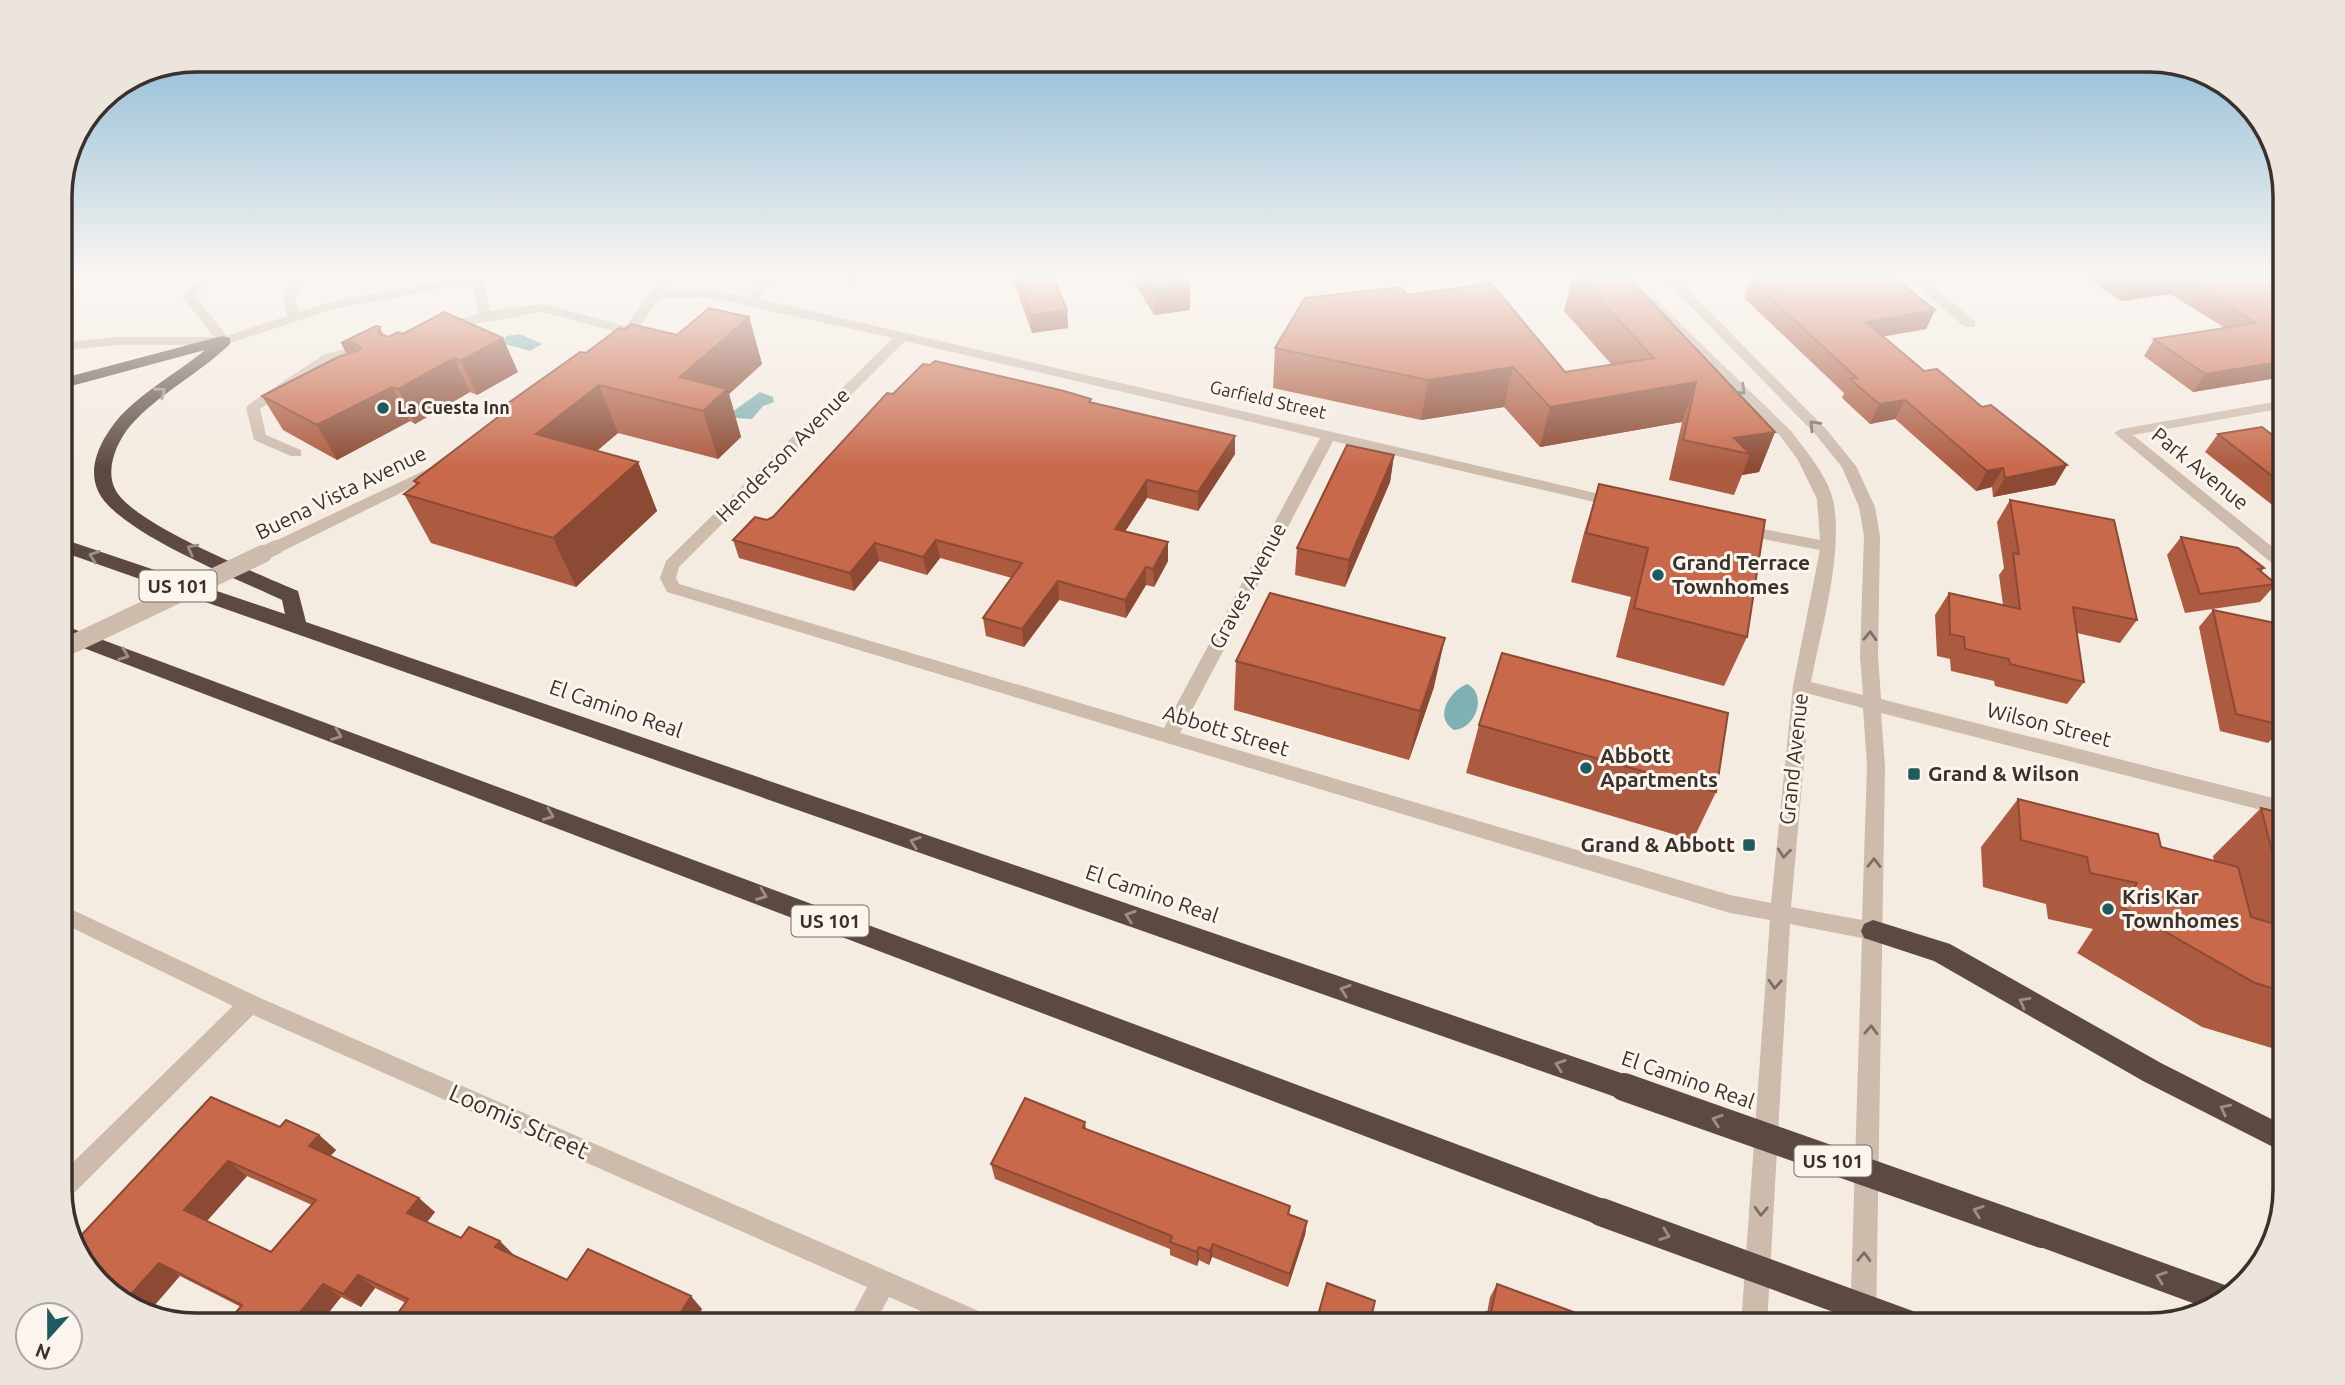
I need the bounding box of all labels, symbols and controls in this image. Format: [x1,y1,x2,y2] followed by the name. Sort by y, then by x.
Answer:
[1208,376,1328,422] street label: Garfield Street
[1733,382,1745,394] one-way arrow
[711,383,854,526] street label: Henderson Avenue
[153,388,166,400] one-way arrow
[397,397,510,417] place label: La Cuesta Inn
[375,400,391,416] marker: La Cuesta Inn
[1810,420,1823,433] one-way arrow
[2147,422,2254,514] street label: Park Avenue
[251,440,430,544] street label: Buena Vista Avenue
[1204,518,1290,653] street label: Graves Avenue
[187,544,199,557] one-way arrow
[88,550,100,564] one-way arrow
[1672,550,1810,598] place label: Grand Terrace Townhomes
[1650,567,1666,583] marker: Grand Terrace Townhomes
[140,570,216,601] road number: US 101
[1863,630,1878,641] one-way arrow
[117,646,129,660] one-way arrow
[547,674,686,742] street label: El Camino Real
[1774,692,1812,826] street label: Grand Avenue
[1985,697,2114,751] street label: Wilson Street
[1160,699,1292,761] street label: Abbott Street
[330,727,342,741] one-way arrow
[1600,743,1718,791] place label: Abbott Apartments
[1578,760,1594,776] marker: Abbott Apartments
[1928,761,2079,785] place label: Grand & Wilson
[1906,766,1922,782] marker: Grand & Wilson
[543,807,555,821] one-way arrow
[1581,832,1735,856] place label: Grand & Abbott
[909,836,921,850] one-way arrow
[1741,837,1757,853] marker: Grand & Abbott
[1777,848,1792,859] one-way arrow
[1866,857,1882,868] one-way arrow
[1083,859,1222,927] street label: El Camino Real
[2122,884,2239,932] place label: Kris Kar Townhomes
[756,887,768,901] one-way arrow
[2100,901,2116,917] marker: Kris Kar Townhomes
[792,906,868,937] road number: US 101
[1124,910,1136,924] one-way arrow
[1768,979,1783,990] one-way arrow
[1339,984,1351,998] one-way arrow
[2019,997,2031,1010] one-way arrow
[1863,1024,1878,1035] one-way arrow
[1619,1045,1758,1113] street label: El Camino Real
[1554,1059,1567,1073] one-way arrow
[445,1079,594,1165] street label: Loomis Street
[2220,1104,2232,1118] one-way arrow
[1711,1114,1724,1128] one-way arrow
[1794,1146,1871,1176] road number: US 101
[1754,1206,1769,1217] one-way arrow
[1972,1206,1984,1220] one-way arrow
[1659,1227,1671,1241] one-way arrow
[1857,1252,1872,1263] one-way arrow
[2155,1271,2167,1285] one-way arrow
[14,1301,84,1371] north arrow
[32,1339,53,1365] text: N

